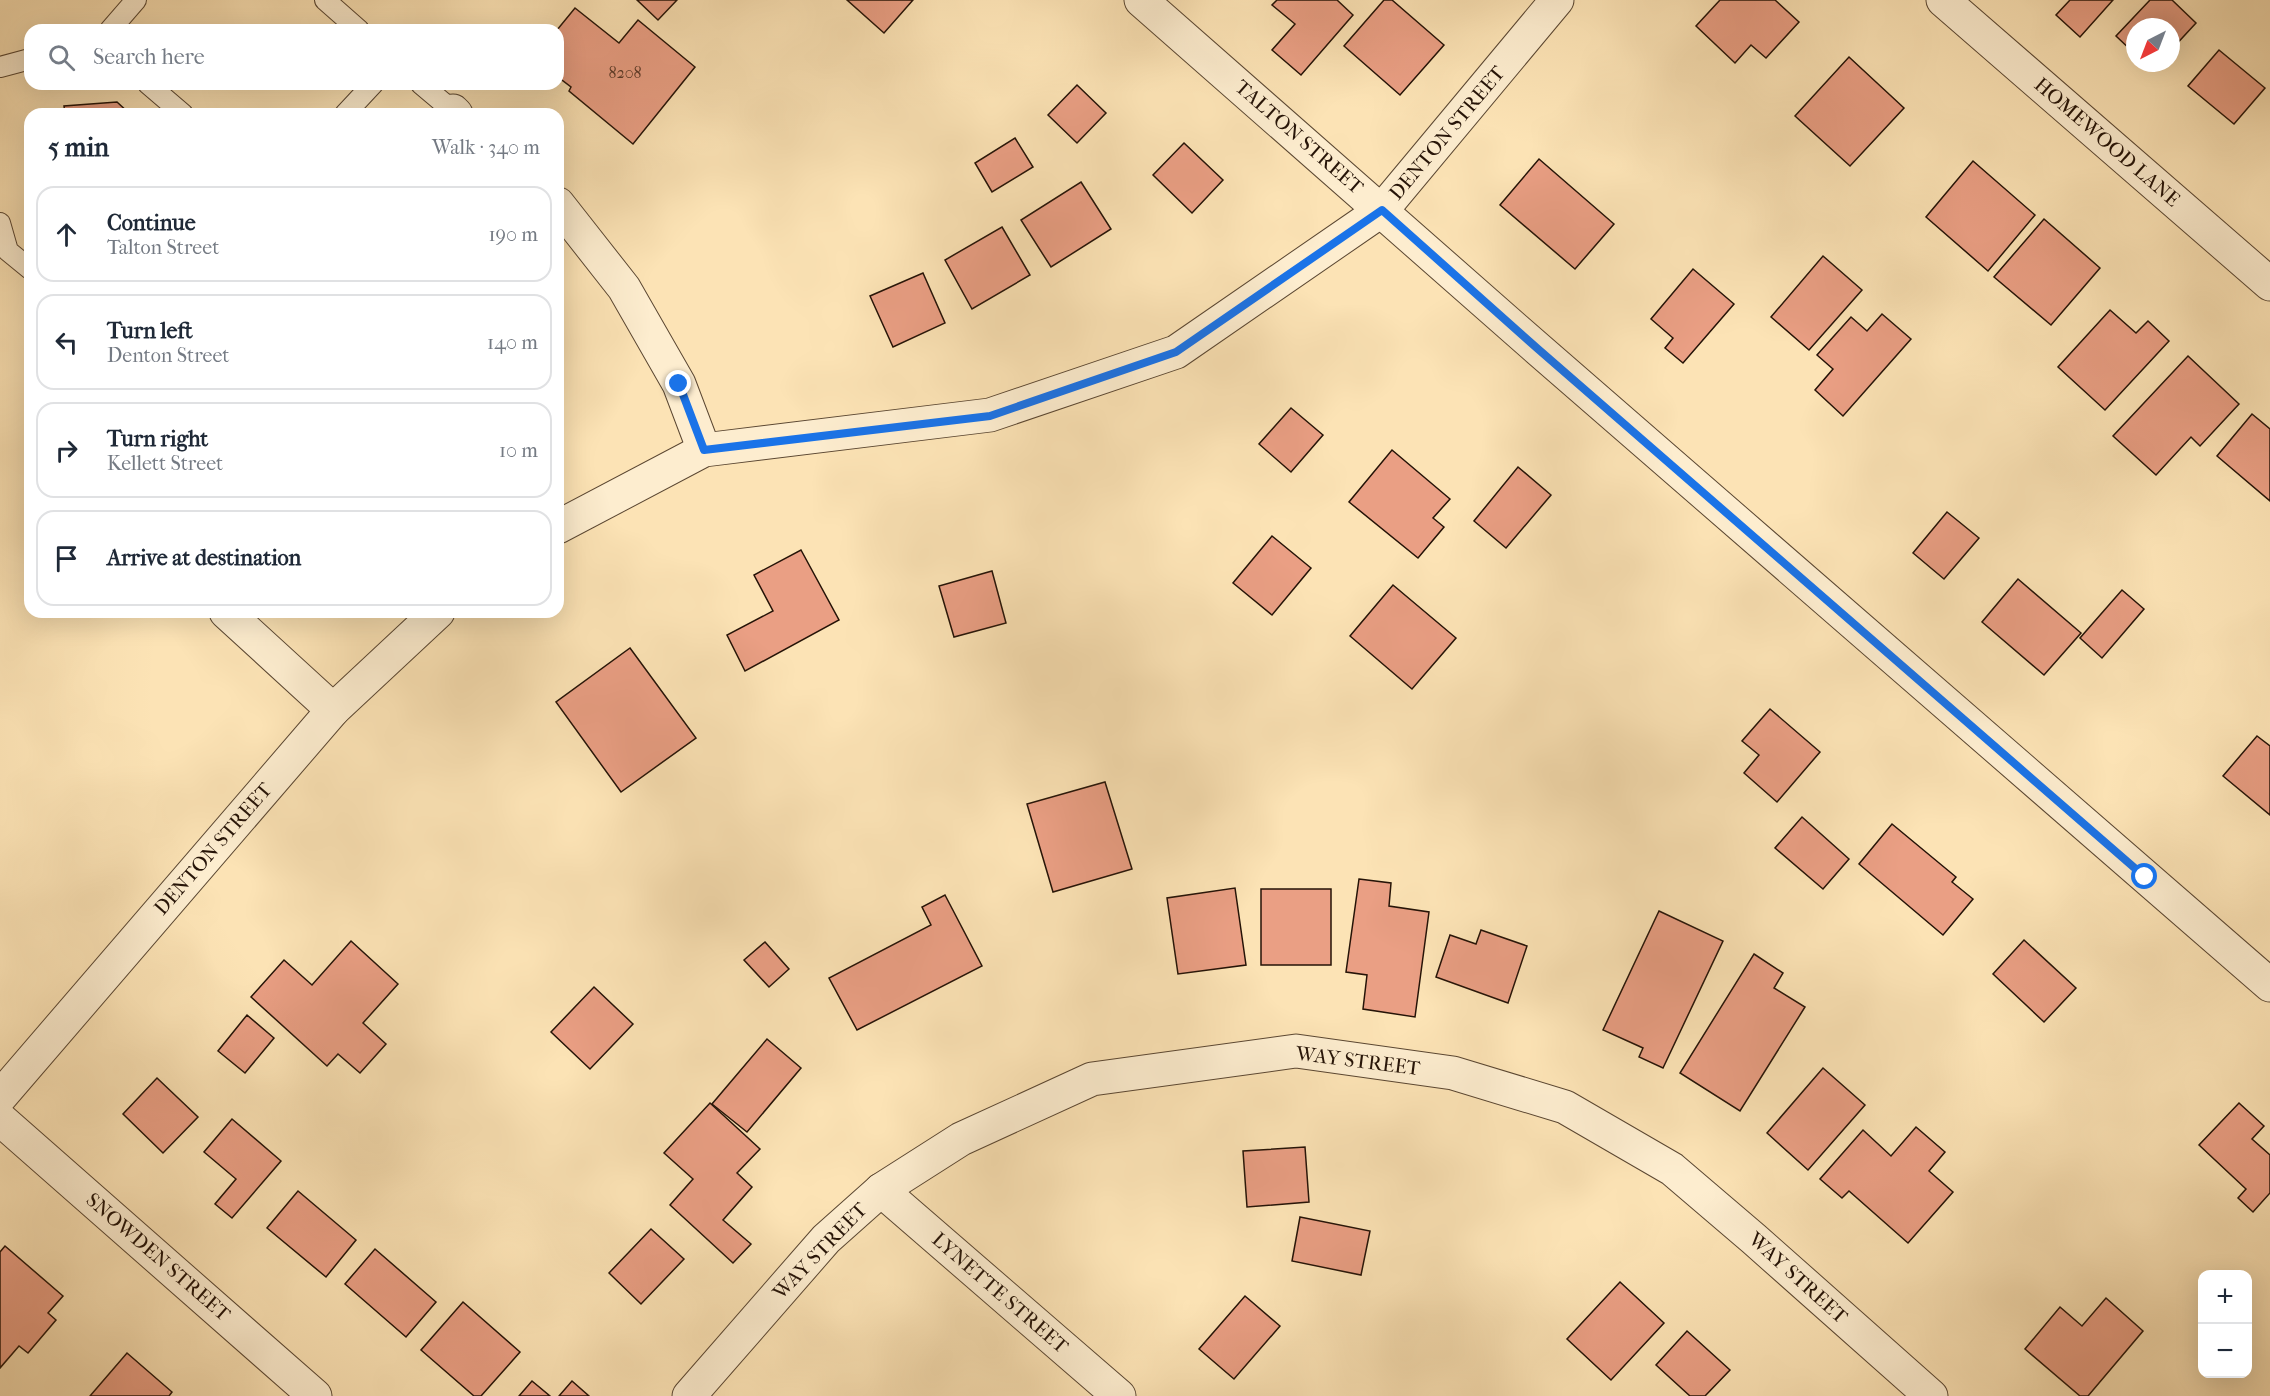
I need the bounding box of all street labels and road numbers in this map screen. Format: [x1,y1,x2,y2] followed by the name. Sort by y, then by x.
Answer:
[1384,61,1510,204] street label: DENTON STREET
[2030,73,2184,211] street label: HOMEWOOD LANE
[1230,75,1368,199] street label: TALTON STREET
[149,778,277,920] street label: DENTON STREET
[1294,1042,1422,1080] street label: WAY STREET
[81,1188,235,1326] street label: SNOWDEN STREET
[768,1198,872,1305] street label: WAY STREET
[1743,1227,1852,1329] street label: WAY STREET
[927,1228,1073,1359] street label: LYNETTE STREET

